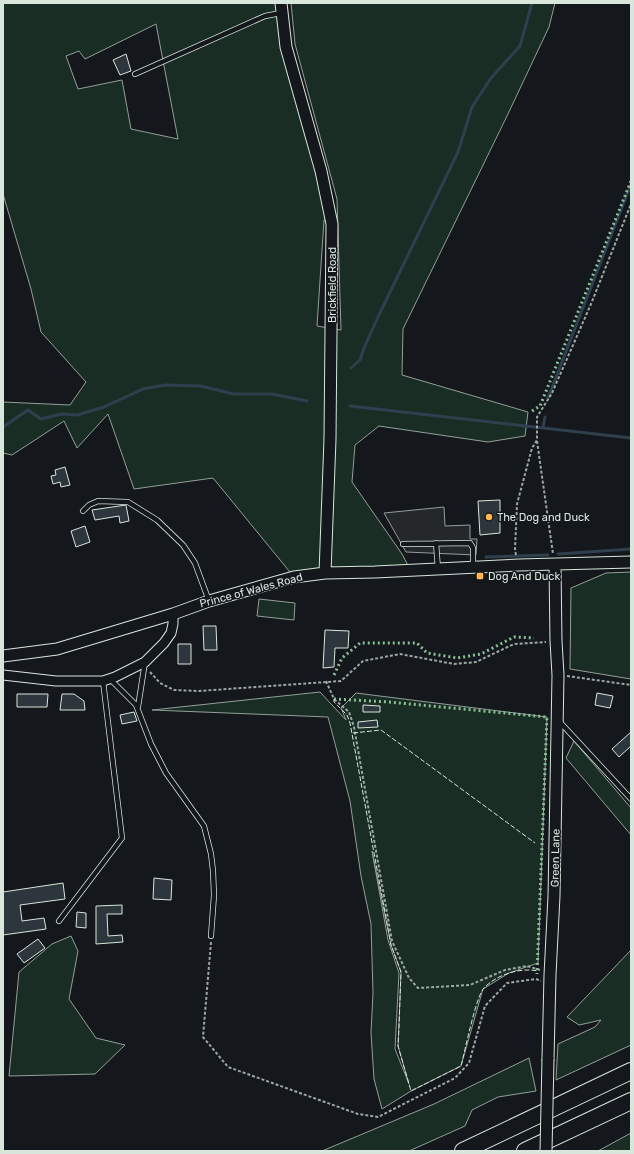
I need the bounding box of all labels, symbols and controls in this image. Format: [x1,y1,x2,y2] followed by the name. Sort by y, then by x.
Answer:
[326,247,339,323] street label: Brickfield Road
[497,511,590,524] place label: The Dog and Duck
[484,512,494,522] marker: The Dog and Duck
[198,570,304,610] street label: Prince of Wales Road
[488,570,560,583] place label: Dog And Duck
[475,571,485,581] marker: Dog And Duck
[548,829,563,887] street label: Green Lane

